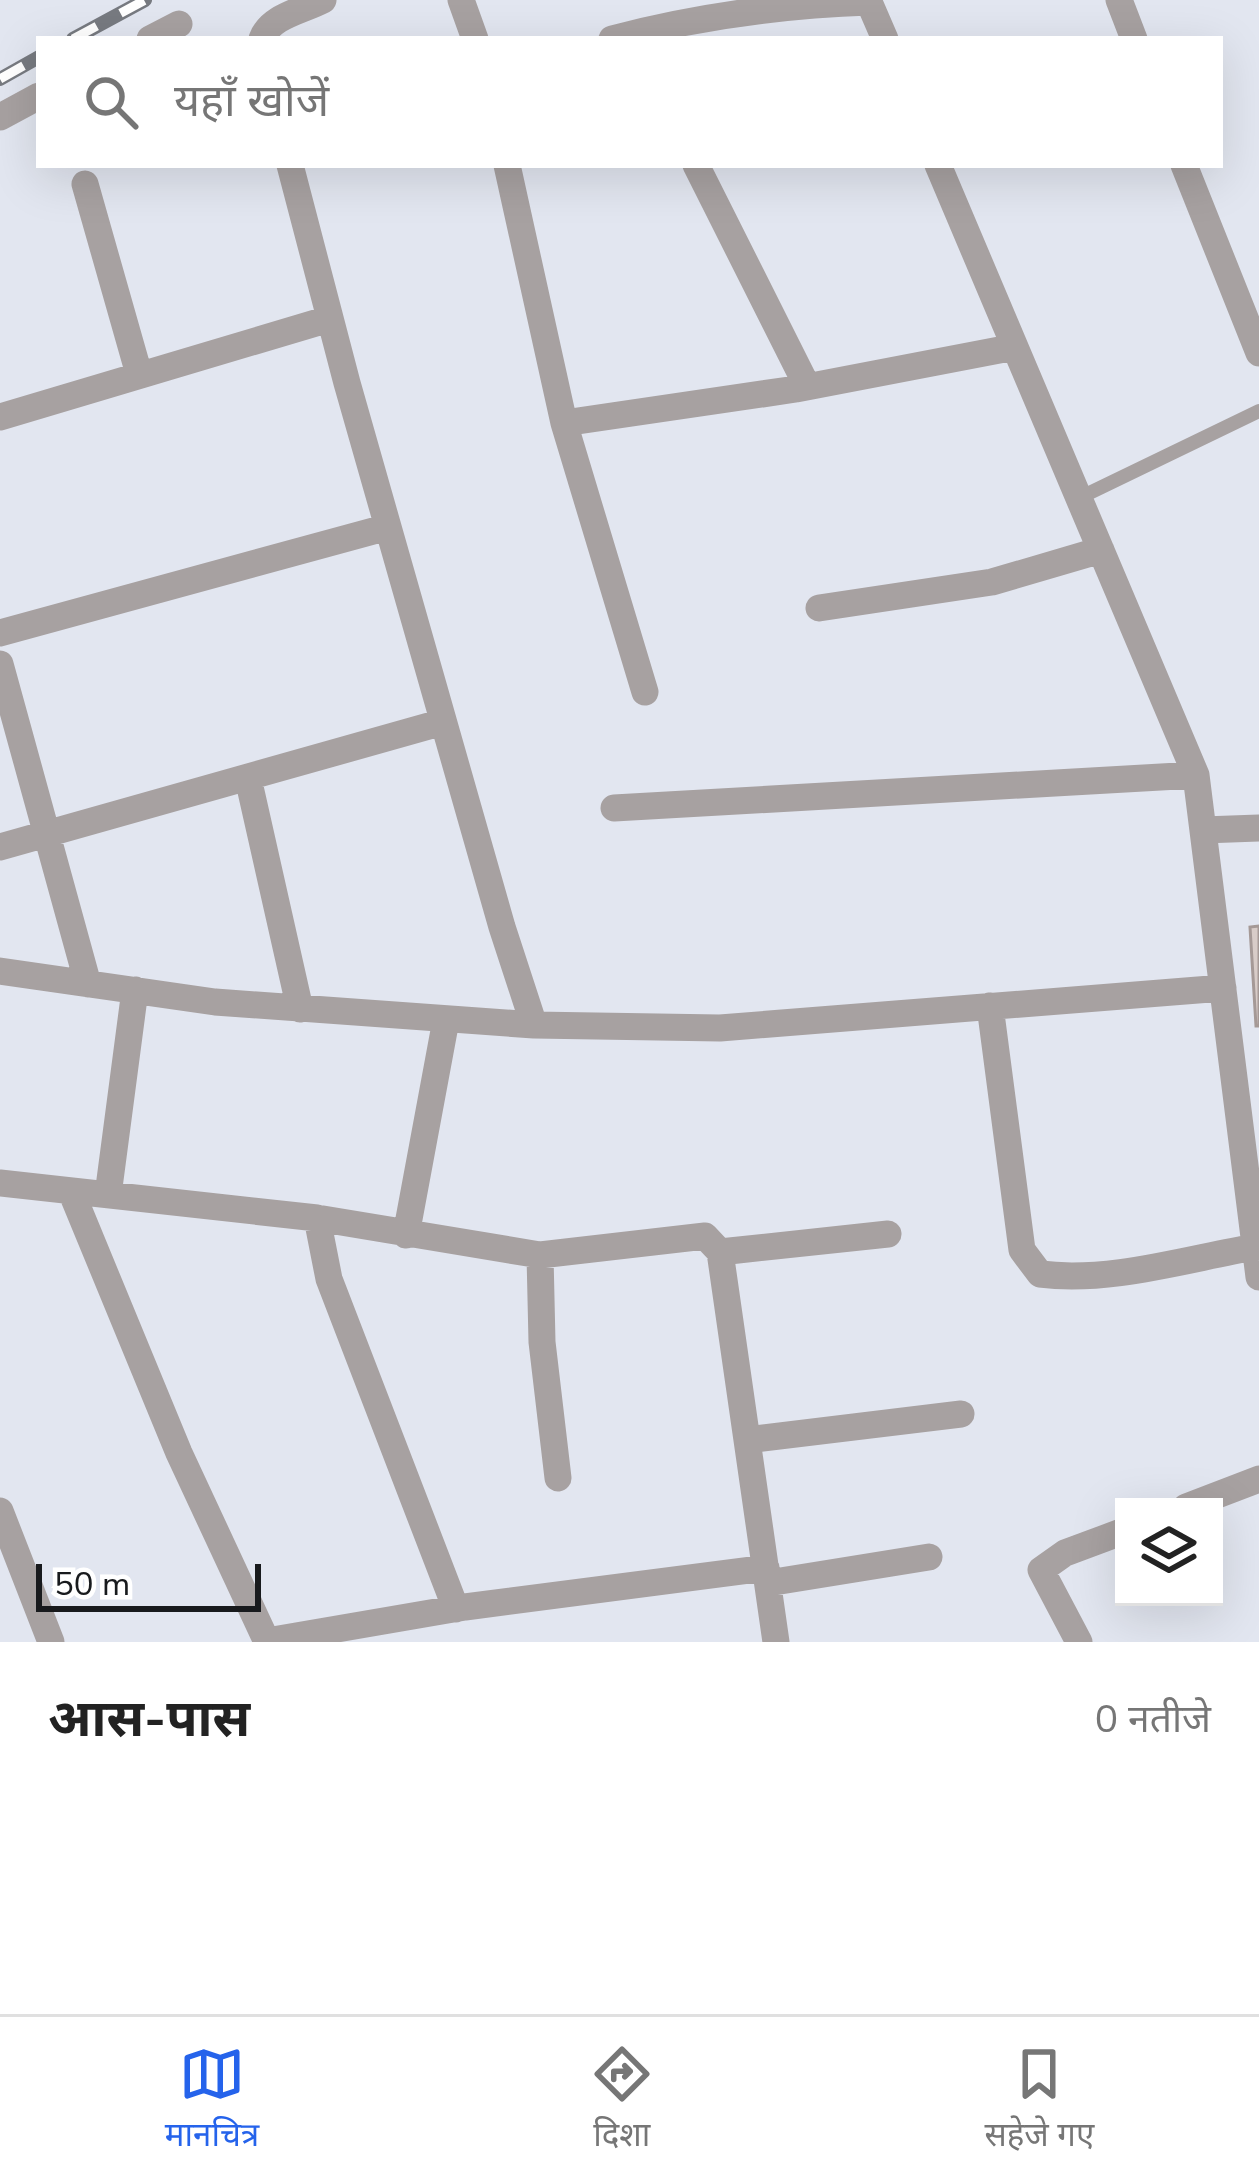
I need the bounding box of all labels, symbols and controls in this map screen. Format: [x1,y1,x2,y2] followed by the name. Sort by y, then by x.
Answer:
[36,36,1223,168] search box
[78,69,144,135] icon: search
[174,71,329,132] text: यहाँ खोजें
[1115,1498,1223,1606] map controls
[1115,1498,1223,1606] button: layers
[36,1558,261,1611] scale bar
[54,1562,130,1607] text: 50 m
[48,1684,250,1754] text: आस-पास
[1095,1693,1211,1746] text: 0 नतीजे
[165,2041,259,2159] tab: मानचित्र
[589,2041,655,2159] tab: दिशा
[985,2041,1094,2159] tab: सहेजे गए

